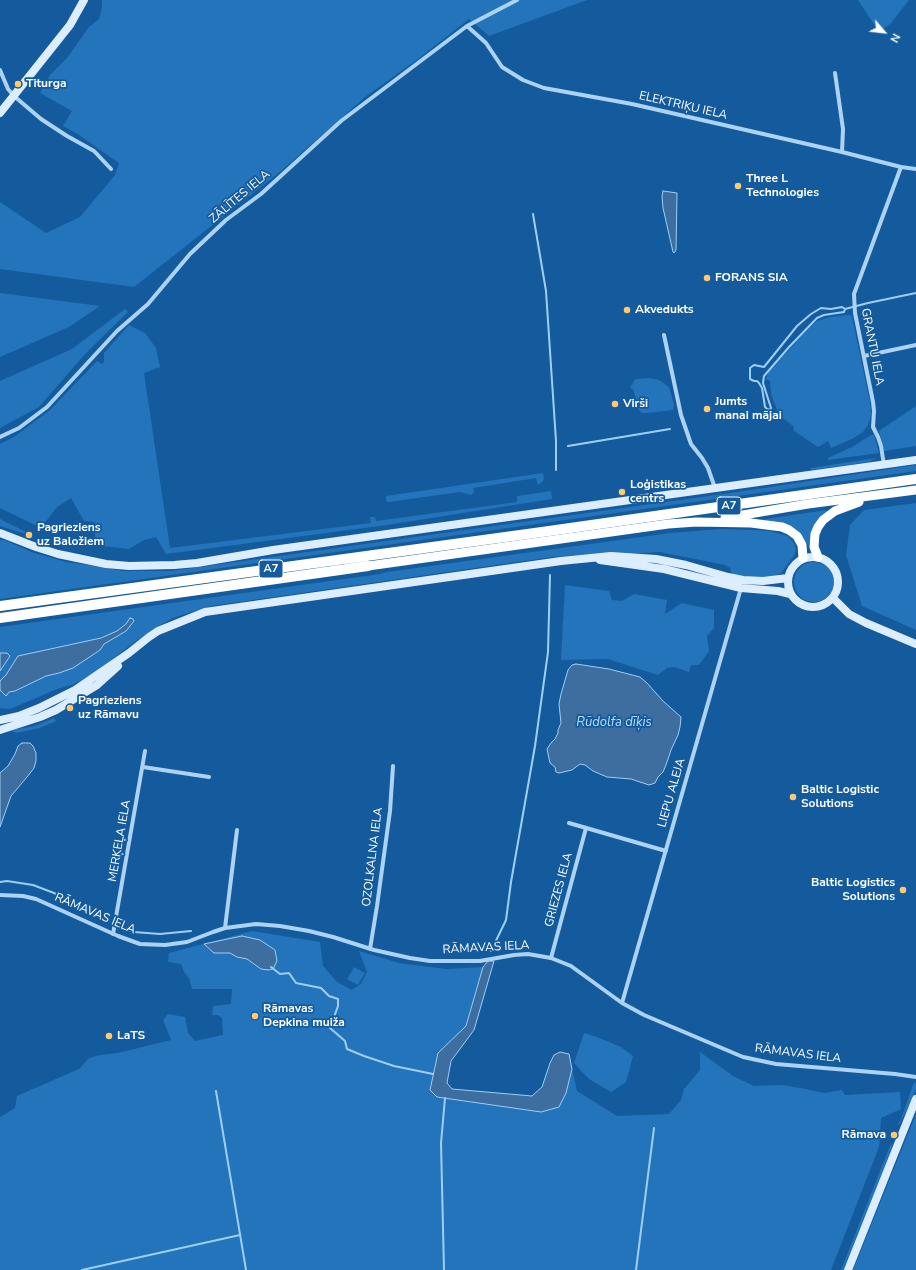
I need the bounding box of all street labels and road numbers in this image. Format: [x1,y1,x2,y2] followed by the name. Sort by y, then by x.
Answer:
[637,89,729,123] street label: ELEKTRIĶU IELA
[207,167,273,227] street label: ZĀLĪTES IELA
[857,307,887,387] street label: GRANTU IELA
[717,497,741,515] road number: A7
[259,560,283,578] road number: A7
[655,757,689,829] street label: LIEPU ALEJA
[106,799,134,883] street label: MERĶEĻA IELA
[360,807,386,907] street label: OZOLKALNA IELA
[542,851,576,929] street label: GRIEZES IELA
[52,890,138,938] street label: RĀMAVAS IELA
[442,939,530,957] street label: RĀMAVAS IELA
[754,1042,842,1066] street label: RĀMAVAS IELA

